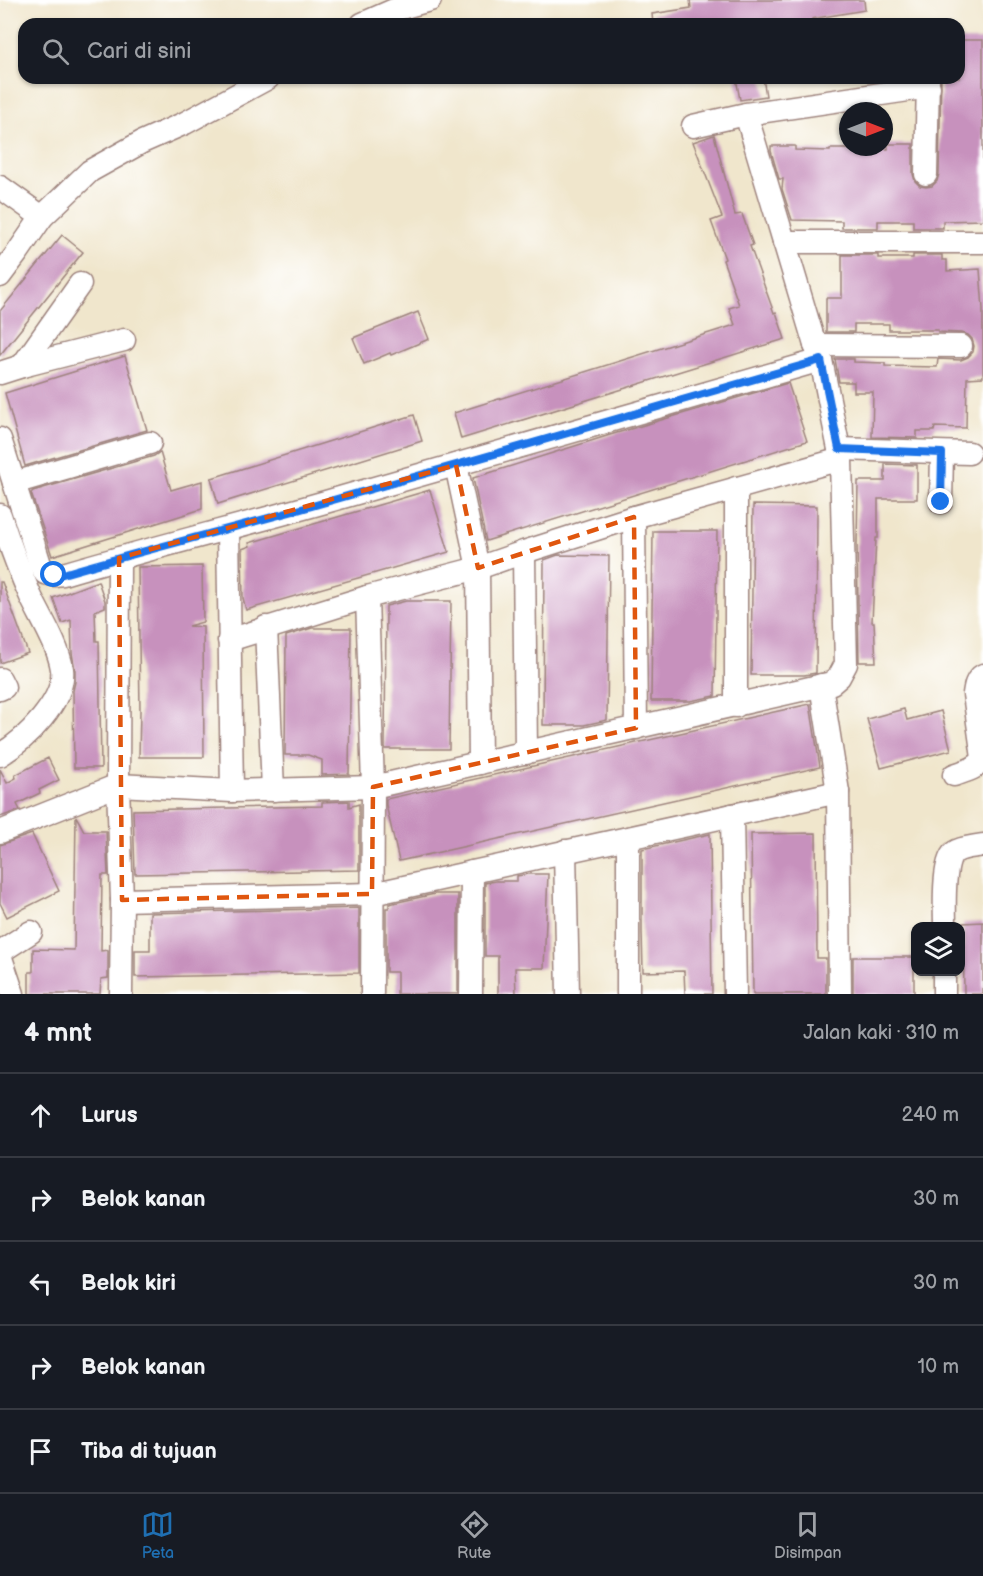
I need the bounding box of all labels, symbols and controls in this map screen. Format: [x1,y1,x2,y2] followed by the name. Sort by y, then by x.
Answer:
[18,18,965,84] search box
[39,35,72,68] icon: search
[87,38,191,65] text: Cari di sini
[839,102,893,156] north arrow
[927,488,953,514] route end
[40,561,66,587] route start
[911,922,965,976] map controls
[911,922,965,976] button: layers
[24,1018,92,1049] text: 4 mnt
[803,1021,959,1045] text: Jalan kaki · 310 m
[24,1099,57,1132] icon: ahead
[81,1102,137,1129] text: Lurus
[902,1103,959,1127] text: 240 m
[24,1183,57,1216] icon: right
[81,1186,206,1213] text: Belok kanan
[913,1187,959,1211] text: 30 m
[24,1267,57,1300] icon: left
[81,1270,176,1297] text: Belok kiri
[913,1271,959,1295] text: 30 m
[24,1351,57,1384] icon: right
[81,1354,206,1381] text: Belok kanan
[918,1355,959,1379] text: 10 m
[24,1435,57,1468] icon: arrive
[81,1438,217,1465] text: Tiba di tujuan
[141,1508,174,1563] tab: Peta
[457,1508,491,1563] tab: Rute
[774,1508,842,1563] tab: Disimpan

